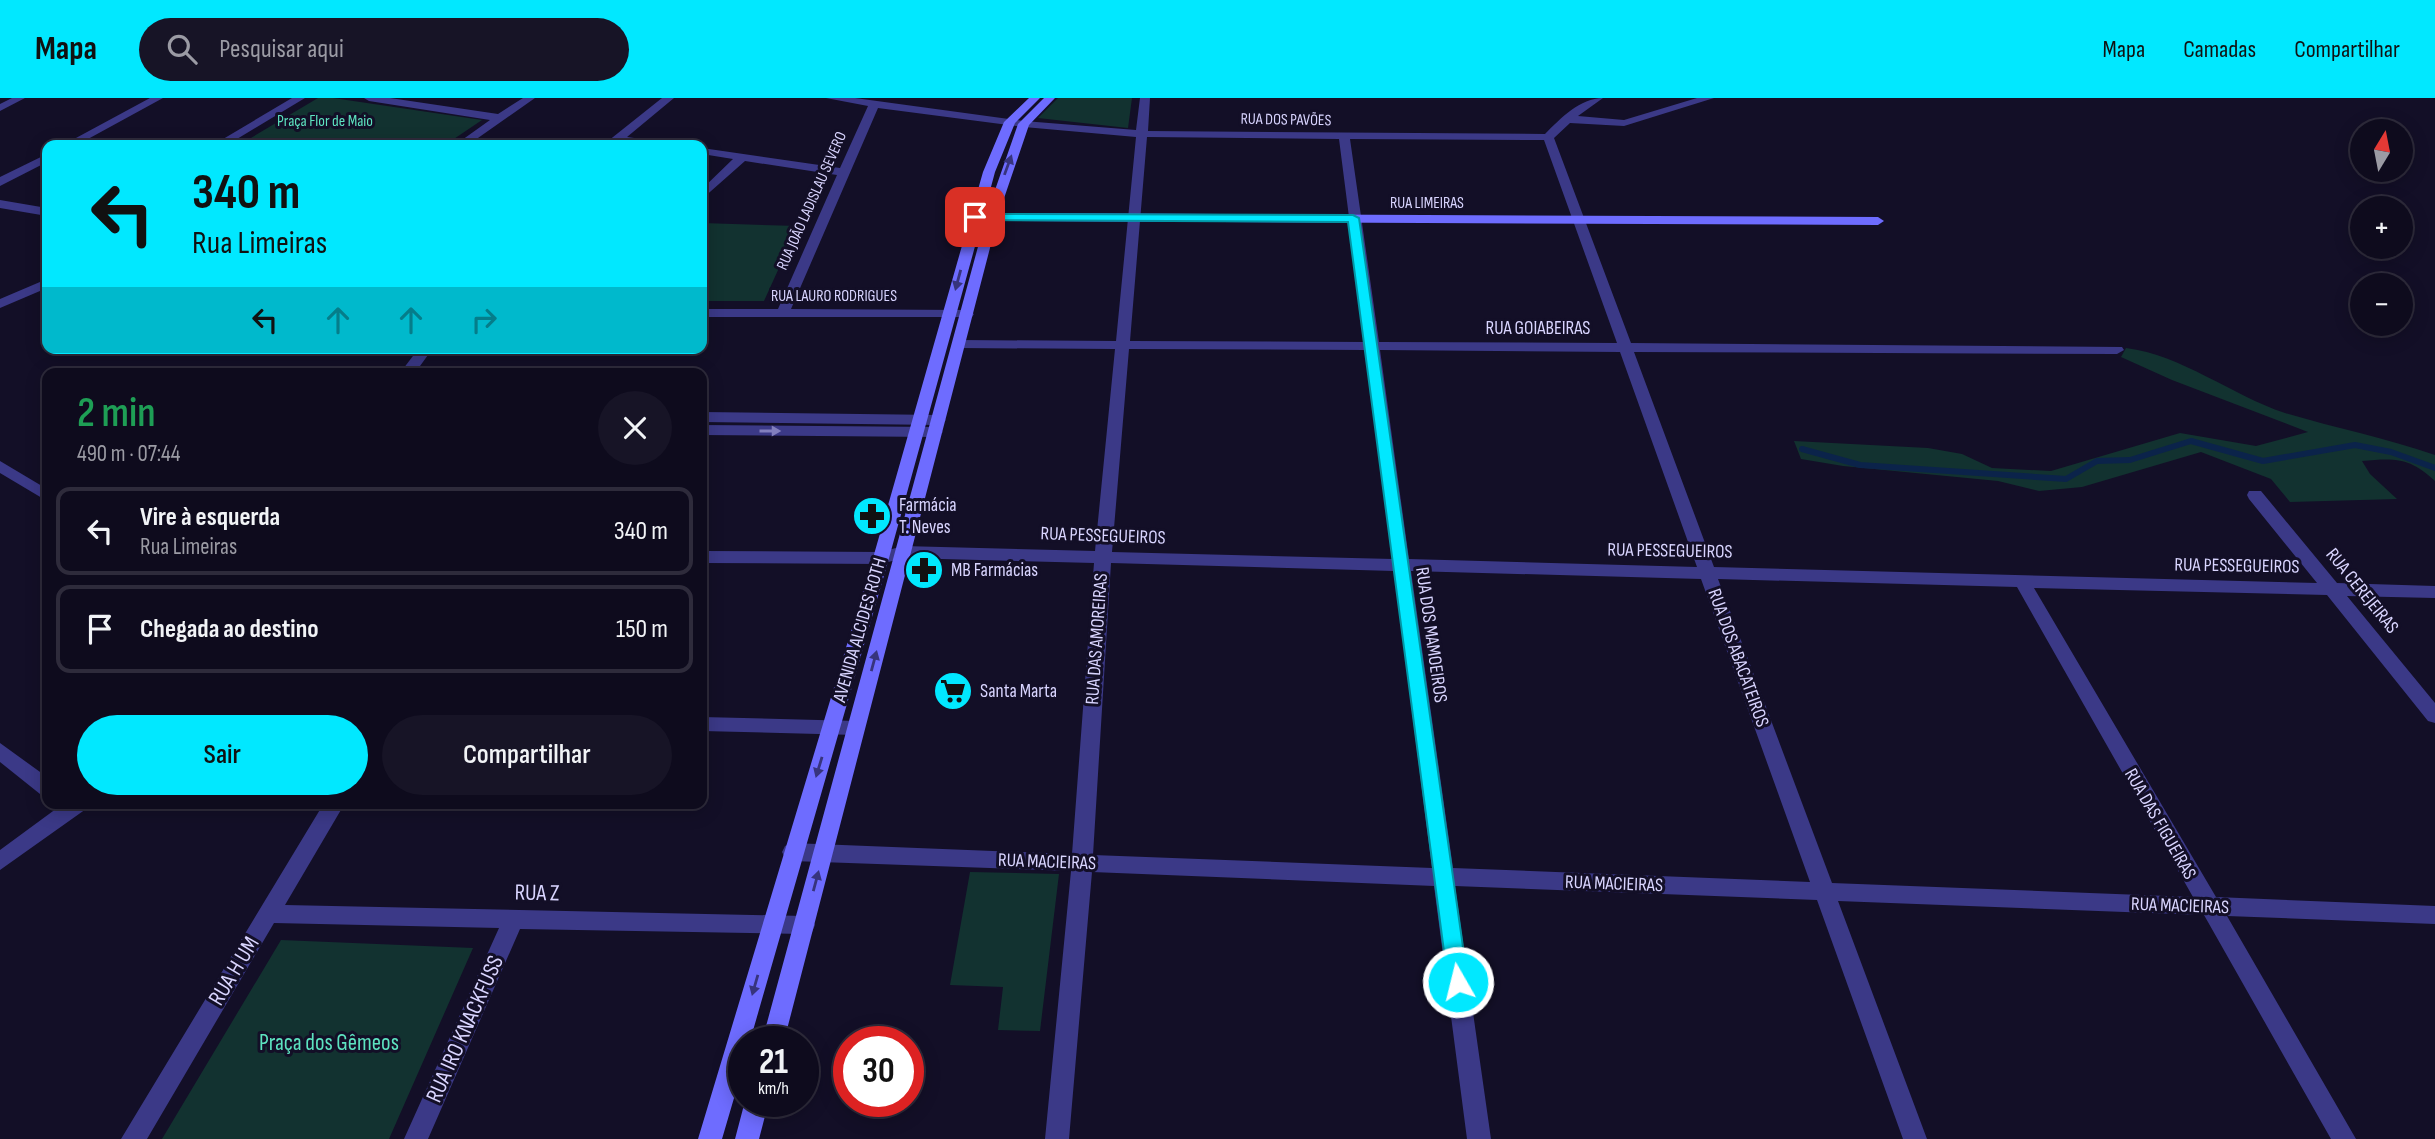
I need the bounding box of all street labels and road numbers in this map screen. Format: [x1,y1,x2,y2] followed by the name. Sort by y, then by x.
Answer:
[1240,110,1332,130] street label: RUA DOS PAVÕES
[773,129,851,273] street label: RUA JOÃO LADISLAU SEVERO
[1390,194,1464,213] street label: RUA LIMEIRAS
[771,287,897,306] street label: RUA LAURO RODRIGUES
[1486,317,1590,340] street label: RUA GOIABEIRAS
[1040,522,1166,550] street label: RUA PESSEGUEIROS
[1607,538,1733,564] street label: RUA PESSEGUEIROS
[2321,544,2403,638] street label: RUA CEREJEIRAS
[2174,553,2300,579] street label: RUA PESSEGUEIROS
[828,555,892,706] street label: AVENIDA ALCIDES ROTH
[1410,566,1452,704] street label: RUA DOS MAMOEIROS
[1081,573,1113,705] street label: RUA DAS AMOREIRAS
[1702,586,1774,730] street label: RUA DOS ABACATEIROS
[2119,764,2201,884] street label: RUA DAS FIGUEIRAS
[998,849,1096,875] street label: RUA MACIEIRAS
[1565,871,1663,897] street label: RUA MACIEIRAS
[514,879,560,907] street label: RUA Z
[2131,893,2229,919] street label: RUA MACIEIRAS
[203,931,265,1011] street label: RUA H UM
[420,951,510,1107] street label: RUA IRO KNACKFUSS

